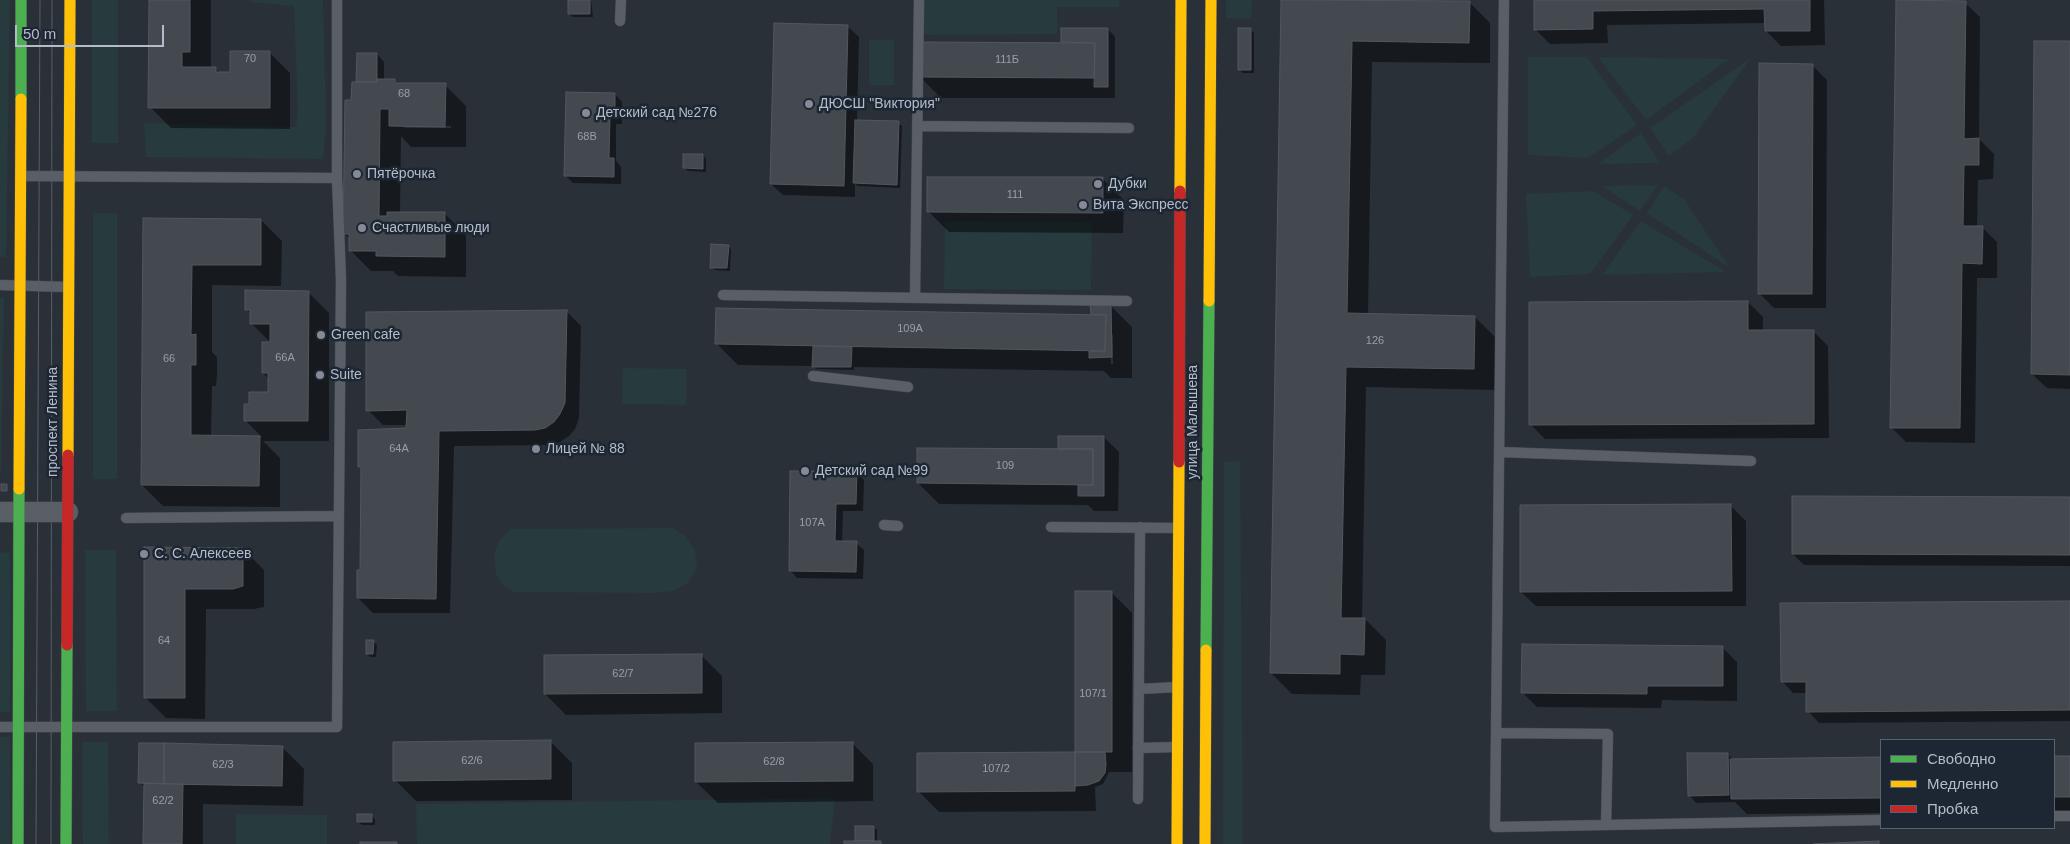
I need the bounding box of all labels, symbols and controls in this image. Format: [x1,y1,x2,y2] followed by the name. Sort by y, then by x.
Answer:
[18,15,166,47] scale bar
[23,25,56,42] text: 50 m
[244,52,256,66] house number: 70
[995,53,1019,67] house number: 111Б
[398,87,410,101] house number: 68
[819,96,940,112] place label: ДЮСШ "Виктория"
[803,98,815,110] marker: ДЮСШ "Виктория"
[596,105,717,121] place label: Детский сад №276
[580,107,592,119] marker: Детский сад №276
[577,130,597,144] house number: 68В
[367,166,436,182] place label: Пятёрочка
[351,168,363,180] marker: Пятёрочка
[1108,176,1147,192] place label: Дубки
[1092,178,1104,190] marker: Дубки
[1007,188,1023,202] house number: 111
[1093,197,1189,213] place label: Вита Экспресс
[1077,199,1089,211] marker: Вита Экспресс
[372,220,490,236] place label: Счастливые люди
[356,222,368,234] marker: Счастливые люди
[897,322,923,336] house number: 109А
[331,327,400,343] place label: Green cafe
[315,329,327,341] marker: Green cafe
[1366,334,1384,348] house number: 126
[275,351,295,365] house number: 66А
[163,352,175,366] house number: 66
[1185,365,1201,479] street label: улица Малышева
[45,367,61,477] street label: проспект Ленина
[330,367,362,383] place label: Suite
[314,369,326,381] marker: Suite
[546,441,625,457] place label: Лицей № 88
[389,442,409,456] house number: 64А
[530,443,542,455] marker: Лицей № 88
[996,459,1014,473] house number: 109
[815,463,928,479] place label: Детский сад №99
[799,465,811,477] marker: Детский сад №99
[799,516,825,530] house number: 107А
[154,546,251,562] place label: С. С. Алексеев
[138,548,150,560] marker: С. С. Алексеев
[158,634,170,648] house number: 64
[612,667,634,681] house number: 62/7
[1079,687,1107,701] house number: 107/1
[1880,739,2055,829] legend
[1927,750,1996,767] text: Свободно
[461,754,483,768] house number: 62/6
[763,755,785,769] house number: 62/8
[212,758,234,772] house number: 62/3
[982,762,1010,776] house number: 107/2
[1927,775,1998,792] text: Медленно
[152,794,174,808] house number: 62/2
[1927,800,1978,817] text: Пробка

